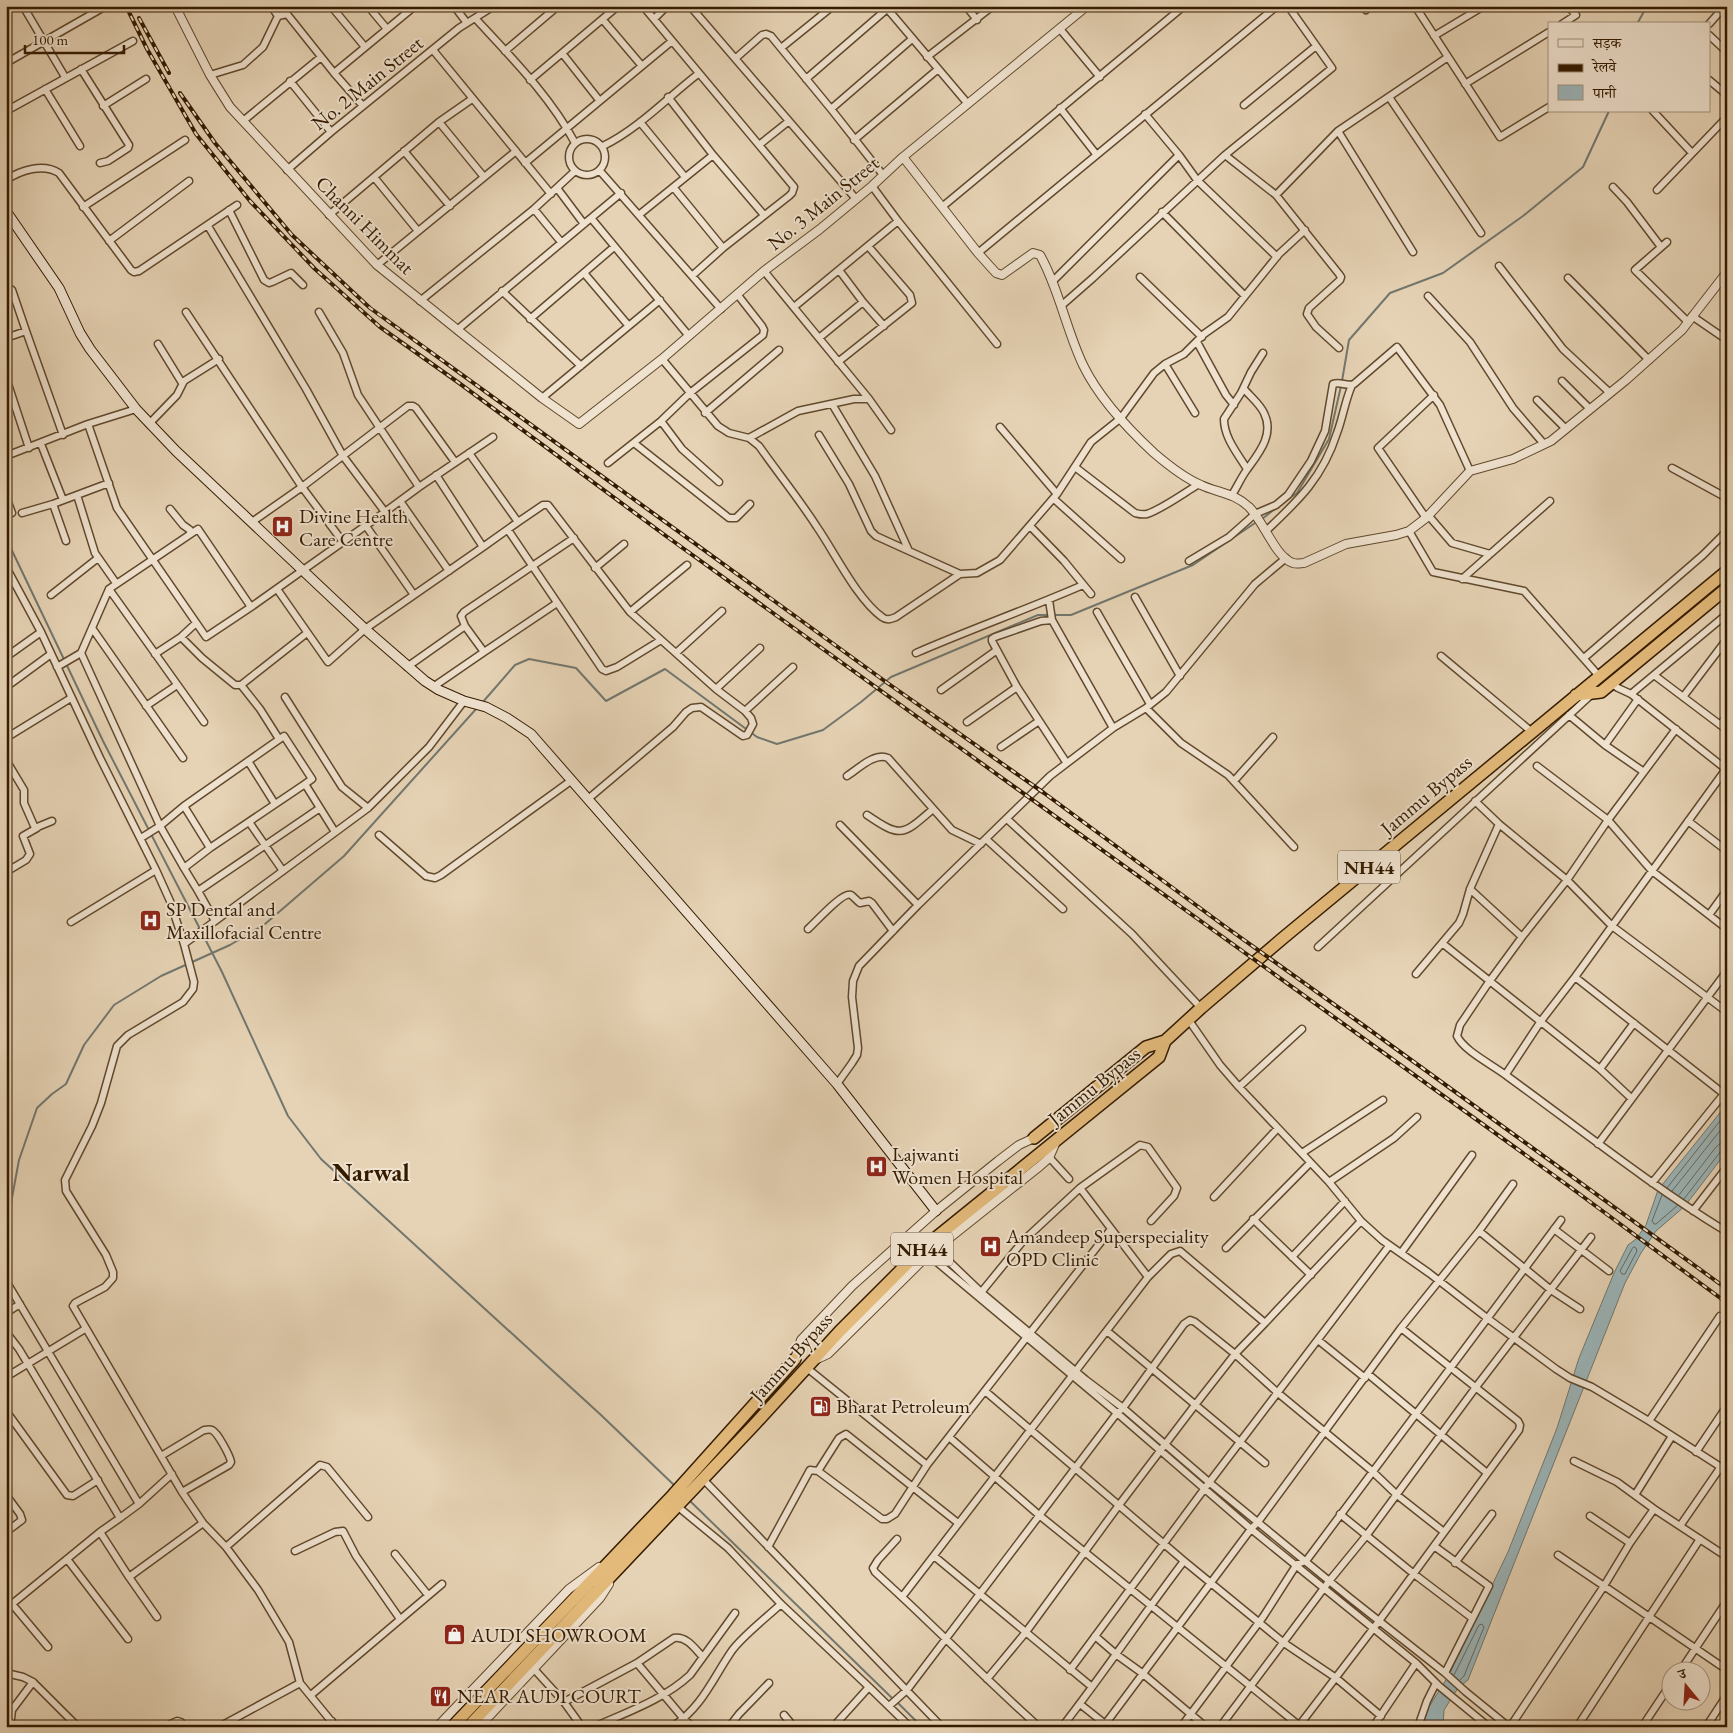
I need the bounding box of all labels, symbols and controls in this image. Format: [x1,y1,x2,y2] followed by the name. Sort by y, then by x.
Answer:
[25,22,124,54] scale bar
[1548,22,1710,112] legend
[32,30,69,49] text: 100 m
[306,30,429,136] street label: No. 2 Main Street
[1592,33,1622,52] text: सड़क
[1591,57,1617,76] text: रेलवे
[1592,83,1617,102] text: पानी
[762,150,885,256] street label: No. 3 Main Street
[310,170,420,280] street label: Channi Himmat
[299,503,408,552] place label: Divine Health Care Centre
[271,515,295,539] hospital icon: Divine Health Care Centre
[1373,749,1477,842] street label: Jammu Bypass
[1338,850,1400,884] road number: NH44
[166,896,322,945] place label: SP Dental and Maxillofacial Centre
[138,909,162,933] hospital icon: SP Dental and Maxillofacial Centre
[1041,1041,1146,1133] street label: Jammu Bypass
[892,1141,1023,1190] place label: Lajwanti Women Hospital
[864,1154,888,1178] hospital icon: Lajwanti Women Hospital
[332,1156,410,1188] district label: Narwal
[1005,1223,1209,1272] place label: Amandeep Superspeciality OPD Clinic
[891,1232,953,1266] road number: NH44
[978,1235,1002,1259] hospital icon: Amandeep Superspeciality OPD Clinic
[743,1307,838,1409] street label: Jammu Bypass
[836,1393,970,1419] place label: Bharat Petroleum
[808,1394,832,1418] fuel station icon: Bharat Petroleum
[470,1622,647,1648] place label: AUDI SHOWROOM
[443,1623,467,1647] shop icon: AUDI SHOWROOM
[1660,1660,1710,1710] north arrow
[1675,1664,1689,1684] text: उ
[457,1683,641,1709] place label: NEAR AUDI COURT
[429,1684,453,1708] restaurant icon: NEAR AUDI COURT

